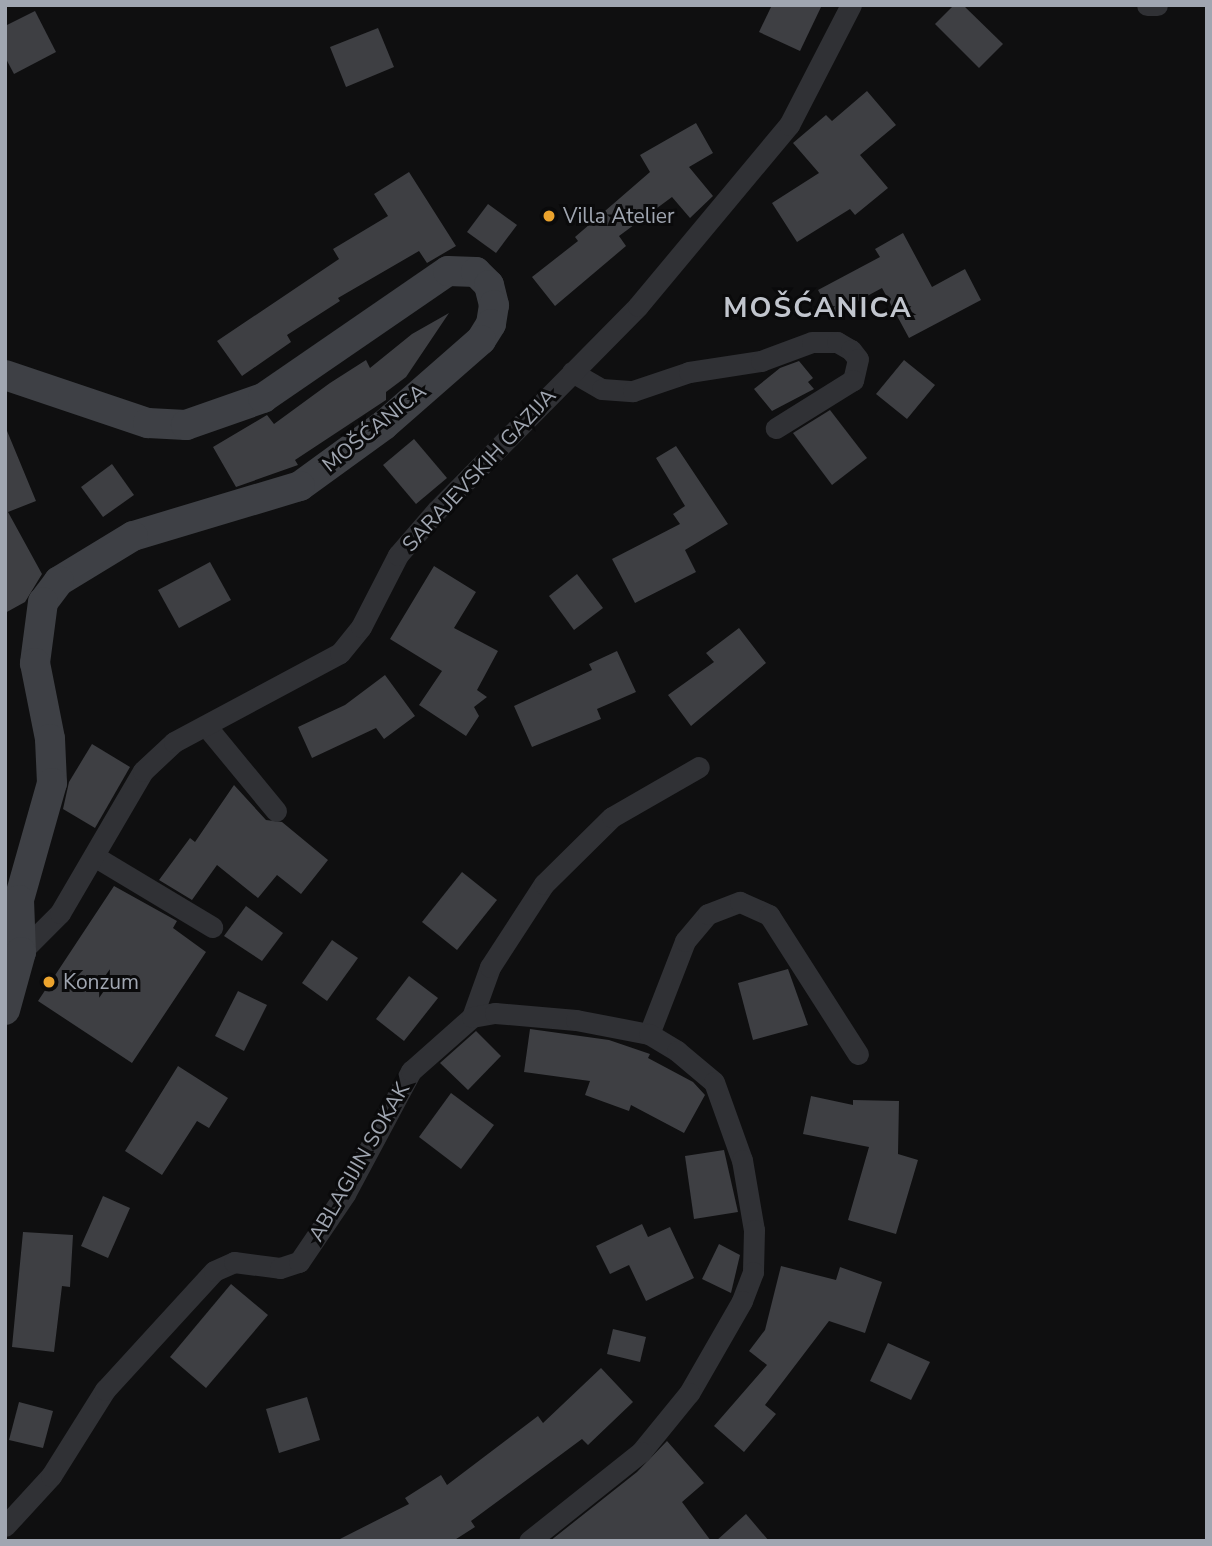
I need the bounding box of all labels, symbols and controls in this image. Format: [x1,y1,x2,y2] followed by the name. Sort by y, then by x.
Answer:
[563,203,675,229] place label: Villa Atelier
[541,208,557,224] marker: Villa Atelier
[724,291,912,325] district label: MOŠĆANICA
[317,379,431,477] street label: MOŠĆANICA
[397,383,561,557] street label: SARAJEVSKIH GAZIJA
[63,969,139,995] place label: Konzum
[41,974,57,990] marker: Konzum
[303,1078,415,1246] street label: ABLAGIJIN SOKAK

